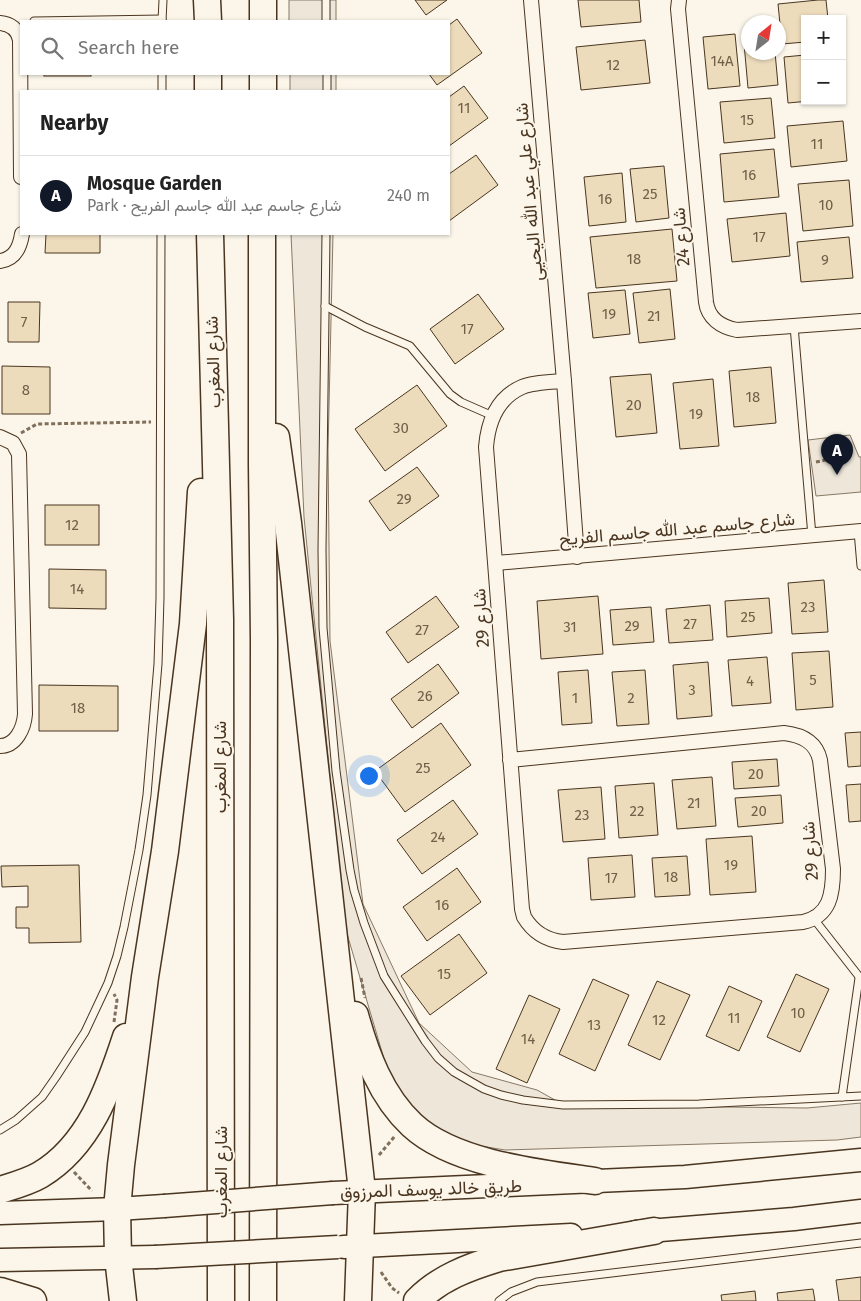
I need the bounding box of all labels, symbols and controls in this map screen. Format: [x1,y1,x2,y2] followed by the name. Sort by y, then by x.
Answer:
[741,15,786,60] north arrow
[801,15,846,105] map controls
[801,15,846,60] button: +
[20,20,450,75] search box
[38,34,66,62] icon: search
[78,36,179,59] text: Search here
[710,52,734,70] house number: 14A
[606,56,620,74] house number: 12
[801,60,846,105] button: −
[458,99,470,117] house number: 11
[510,102,552,282] street label: شارع علي عبد الله اليحيى
[40,110,108,136] text: Nearby
[740,111,754,129] house number: 15
[811,135,823,153] house number: 11
[742,166,756,184] house number: 16
[87,172,222,195] text: Mosque Garden
[643,185,657,203] house number: 25
[51,186,61,205] text: A
[387,186,430,205] text: 240 m
[598,190,612,208] house number: 16
[87,196,341,215] text: Park · شارع جاسم عبد الله جاسم الفريح
[819,196,833,214] house number: 10
[667,207,696,267] street label: شارع 24
[752,228,766,246] house number: 17
[627,250,641,268] house number: 18
[821,251,829,269] house number: 9
[602,305,616,323] house number: 19
[647,307,661,325] house number: 21
[21,313,28,331] house number: 7
[200,315,227,408] street label: شارع المغرب
[460,320,474,338] house number: 17
[22,381,30,399] house number: 8
[746,388,760,406] house number: 18
[626,396,642,414] house number: 20
[689,405,703,423] house number: 19
[393,419,409,437] house number: 30
[821,434,853,475] pin: A
[396,490,412,508] house number: 29
[558,508,796,551] street label: شارع جاسم عبد الله جاسم الفريح
[65,516,79,534] house number: 12
[70,580,84,598] house number: 14
[468,588,495,648] street label: شارع 29
[801,598,815,616] house number: 23
[741,608,755,626] house number: 25
[683,615,697,633] house number: 27
[624,617,640,635] house number: 29
[563,618,577,636] house number: 31
[415,621,429,639] house number: 27
[809,671,817,689] house number: 5
[746,672,754,690] house number: 4
[688,681,696,699] house number: 3
[417,687,433,705] house number: 26
[572,689,578,707] house number: 1
[627,689,635,707] house number: 2
[71,699,85,717] house number: 18
[209,721,232,813] street label: شارع المغرب
[416,759,430,777] house number: 25
[356,763,382,789] your location
[748,765,764,783] house number: 20
[687,794,701,812] house number: 21
[630,802,644,820] house number: 22
[751,802,767,820] house number: 20
[575,806,589,824] house number: 23
[797,821,824,881] street label: شارع 29
[430,828,446,846] house number: 24
[724,856,738,874] house number: 19
[664,868,678,886] house number: 18
[604,869,618,887] house number: 17
[435,896,449,914] house number: 16
[437,965,451,983] house number: 15
[791,1004,805,1022] house number: 10
[728,1009,740,1027] house number: 11
[652,1011,666,1029] house number: 12
[587,1016,601,1034] house number: 13
[521,1030,535,1048] house number: 14
[210,1126,233,1218] street label: شارع المغرب
[340,1175,522,1203] street label: طريق خالد يوسف المرزوق

